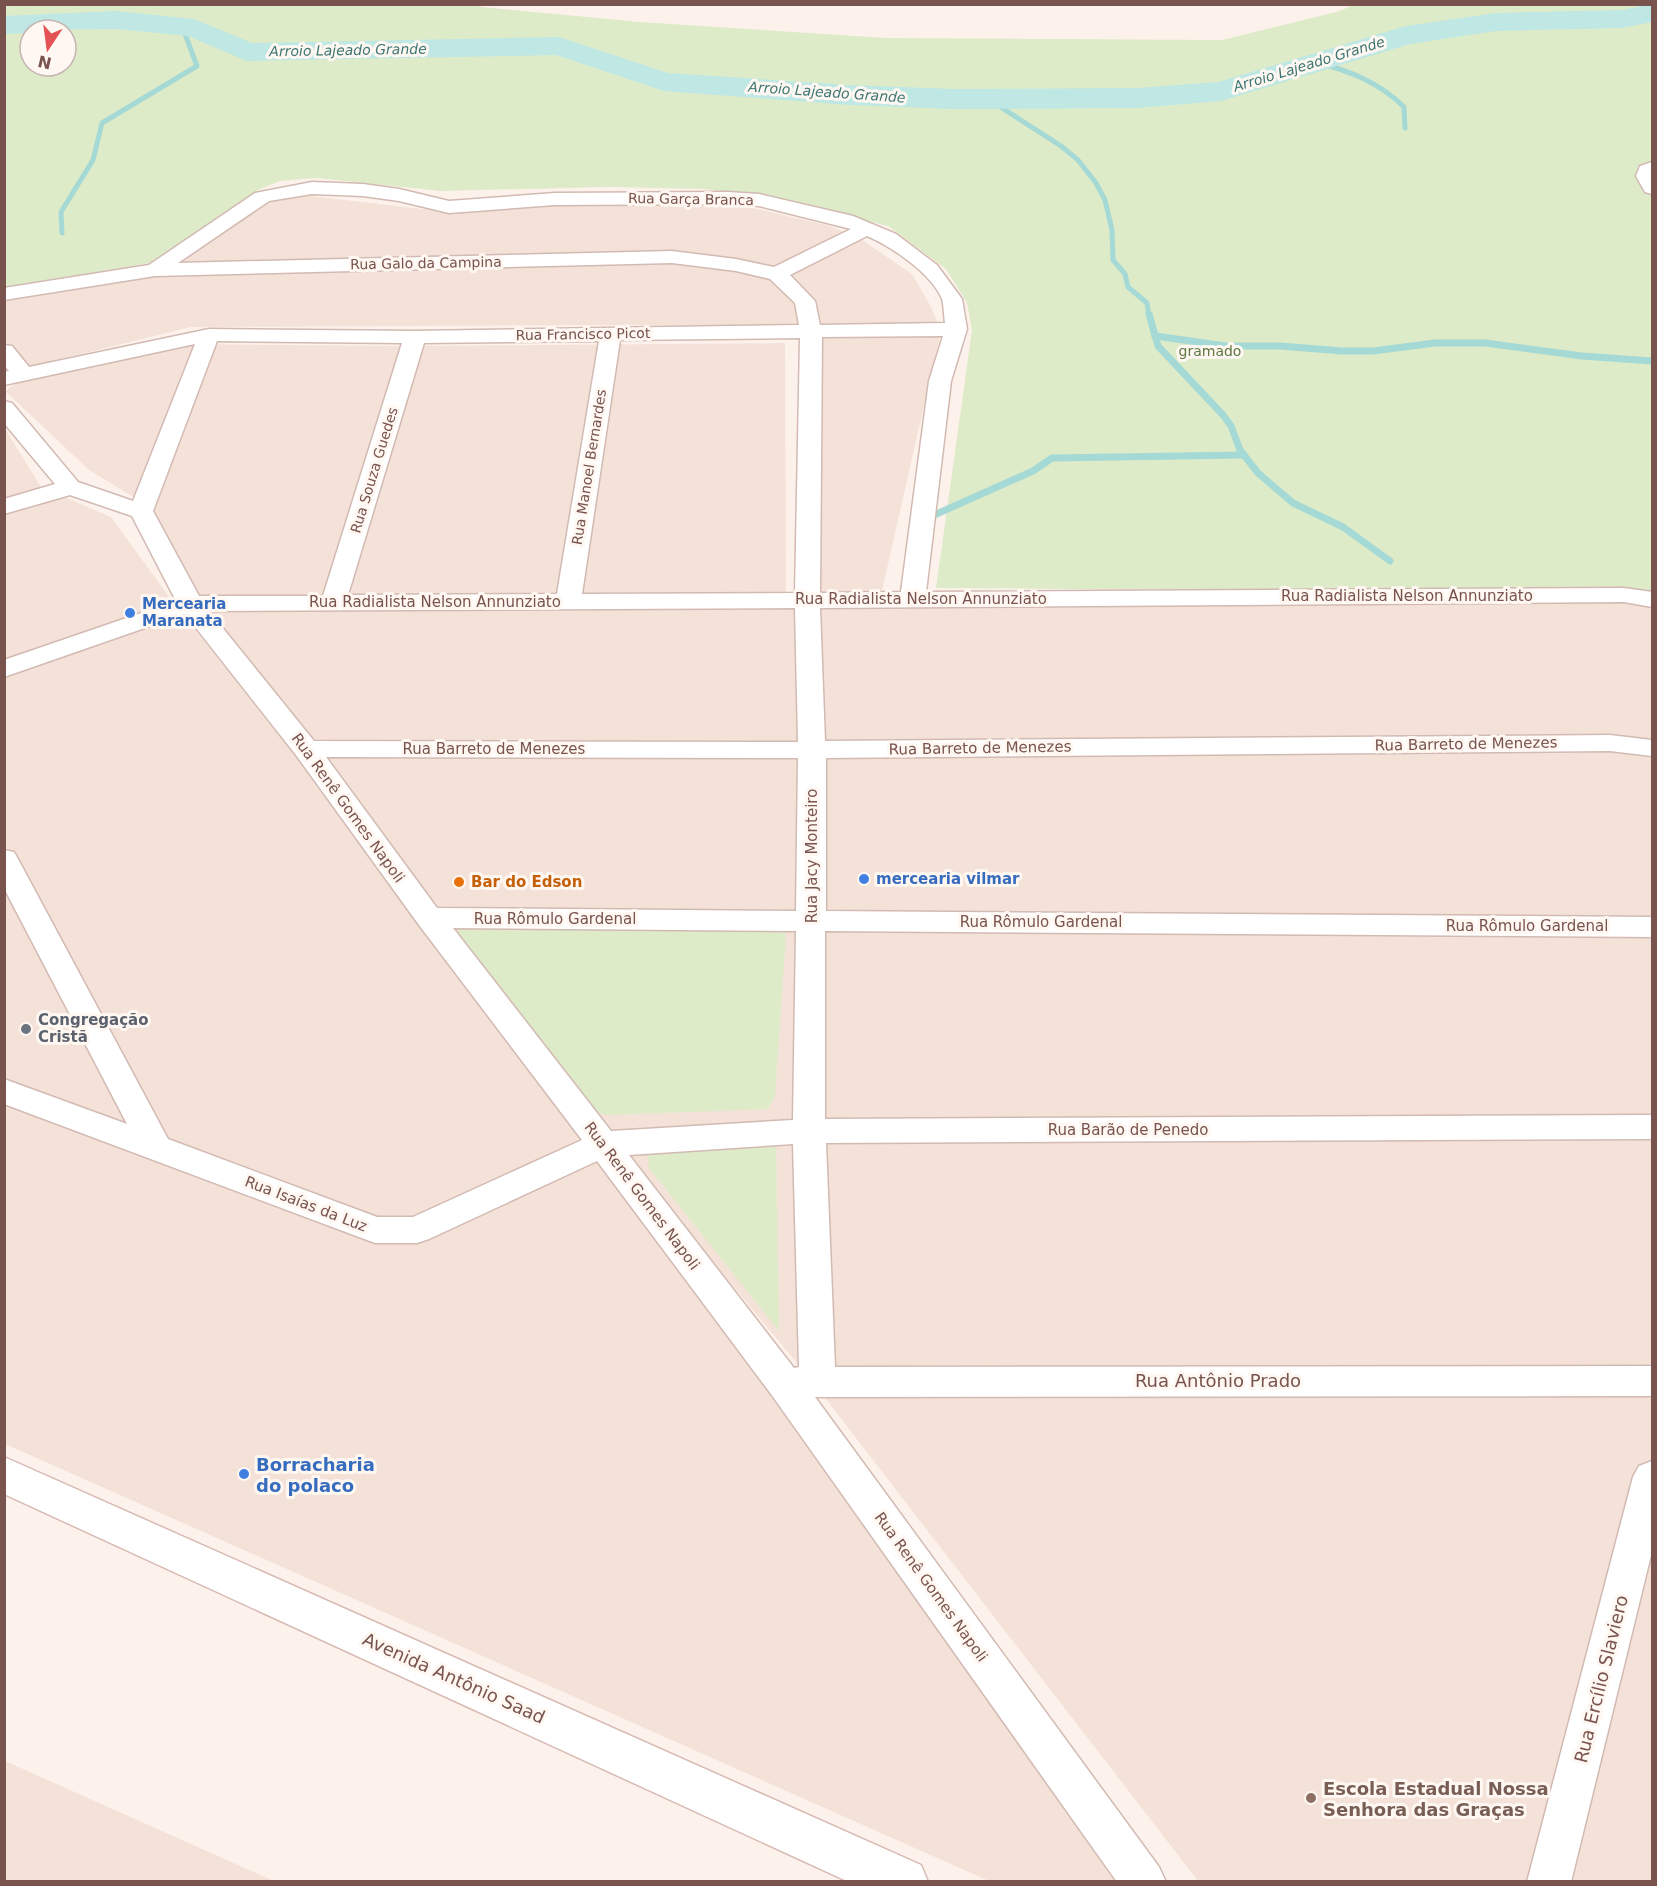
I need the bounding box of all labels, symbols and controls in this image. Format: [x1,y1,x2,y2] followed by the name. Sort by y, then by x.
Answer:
[18,18,78,78] north arrow
[1230,33,1387,95] water label: Arroio Lajeado Grande
[268,41,427,59] water label: Arroio Lajeado Grande
[36,51,53,73] text: N
[747,78,906,105] water label: Arroio Lajeado Grande
[628,190,754,208] street label: Rua Garça Branca
[350,254,502,272] street label: Rua Galo da Campina
[516,325,651,343] street label: Rua Francisco Picot
[1179,343,1241,359] park label: gramado
[569,388,609,546] street label: Rua Manoel Bernardes
[347,405,401,535] street label: Rua Souza Guedes
[1281,587,1533,605] street label: Rua Radialista Nelson Annunziato
[795,590,1047,608] street label: Rua Radialista Nelson Annunziato
[309,593,561,611] street label: Rua Radialista Nelson Annunziato
[142,595,226,630] place label: Mercearia Maranata
[123,606,137,620] marker: Mercearia Maranata
[288,730,408,886] street label: Rua Renê Gomes Napoli
[1374,733,1558,755] street label: Rua Barreto de Menezes
[888,737,1072,759] street label: Rua Barreto de Menezes
[403,740,586,758] street label: Rua Barreto de Menezes
[803,789,821,923] street label: Rua Jacy Monteiro
[876,870,1020,888] place label: mercearia vilmar
[857,872,871,886] marker: mercearia vilmar
[471,873,582,891] place label: Bar do Edson
[452,875,466,889] marker: Bar do Edson
[474,910,636,928] street label: Rua Rômulo Gardenal
[960,913,1122,931] street label: Rua Rômulo Gardenal
[1446,917,1608,935] street label: Rua Rômulo Gardenal
[38,1011,148,1046] place label: Congregação Cristã
[19,1022,33,1036] marker: Congregação Cristã
[581,1119,703,1273] street label: Rua Renê Gomes Napoli
[1048,1121,1208,1139] street label: Rua Barão de Penedo
[242,1172,370,1236] street label: Rua Isaías da Luz
[1135,1370,1301,1391] street label: Rua Antônio Prado
[256,1454,375,1496] place label: Borracharia do polaco
[237,1467,251,1481] marker: Borracharia do polaco
[871,1509,991,1665] street label: Rua Renê Gomes Napoli
[1570,1593,1632,1765] street label: Rua Ercílio Slaviero
[360,1628,548,1728] street label: Avenida Antônio Saad
[1323,1778,1549,1820] place label: Escola Estadual Nossa Senhora das Graças
[1304,1791,1318,1805] marker: Escola Estadual Nossa Senhora das Graças

